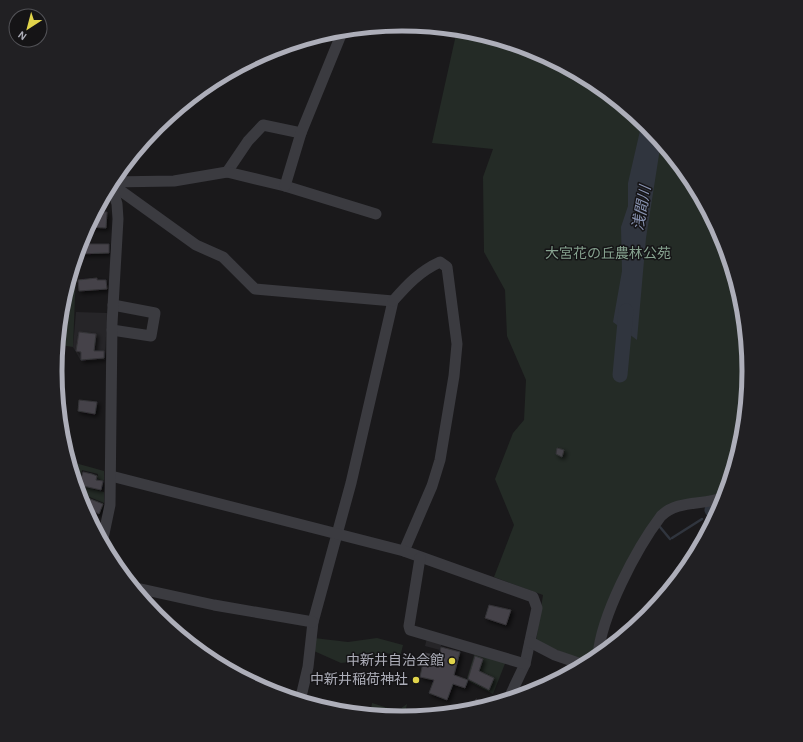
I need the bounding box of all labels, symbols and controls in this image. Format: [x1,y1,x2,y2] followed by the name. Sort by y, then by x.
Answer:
[8,8,48,48] north arrow
[16,29,29,42] text: N
[630,182,654,231] water label: 浅間川
[545,246,671,261] park label: 大宮花の丘農林公苑
[346,652,444,668] place label: 中新井自治会館
[447,656,457,666] marker: 中新井自治会館
[310,671,408,687] place label: 中新井稲荷神社
[411,675,421,685] marker: 中新井稲荷神社

